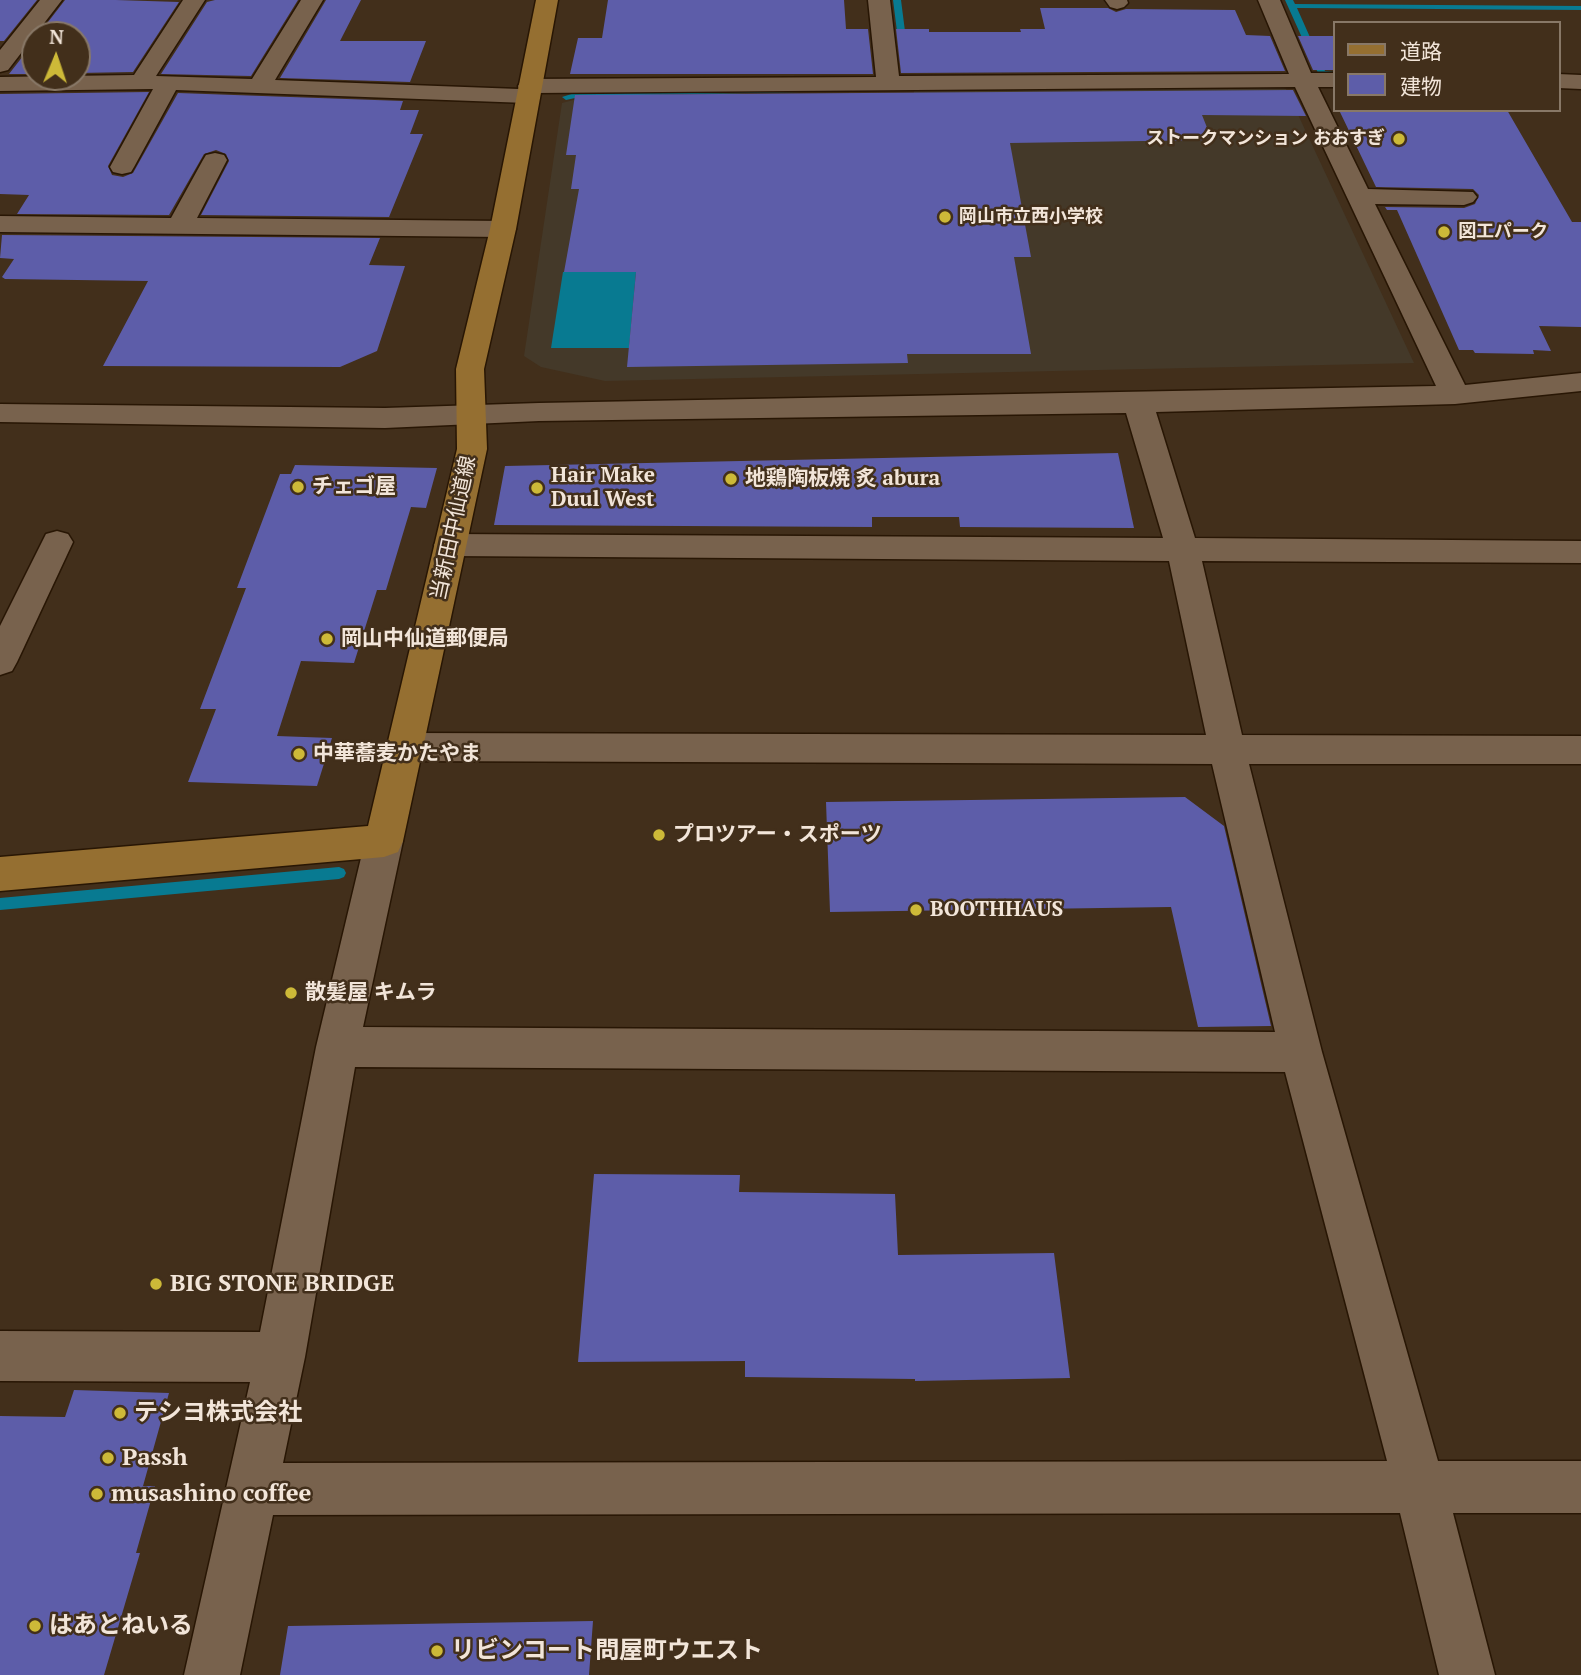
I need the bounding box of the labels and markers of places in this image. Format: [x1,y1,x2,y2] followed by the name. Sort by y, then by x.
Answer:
[1146,128,1385,150] place label: ストークマンション おおすぎ
[1391,131,1407,147] marker: ストークマンション おおすぎ
[959,206,1103,228] place label: 岡山市立西小学校
[937,209,953,225] marker: 岡山市立西小学校
[1458,221,1548,243] place label: 図工パーク
[1436,224,1452,240] marker: 図工パーク
[551,463,655,513] place label: Hair Make Duul West
[745,466,940,492] place label: 地鶏陶板焼 炙 abura
[723,471,739,487] marker: 地鶏陶板焼 炙 abura
[312,474,396,500] place label: チェゴ屋
[290,479,306,495] marker: チェゴ屋
[529,480,545,496] marker: Hair Make Duul West
[341,626,509,652] place label: 岡山中仙道郵便局
[319,631,335,647] marker: 岡山中仙道郵便局
[313,741,481,767] place label: 中華蕎麦かたやま
[291,746,307,762] marker: 中華蕎麦かたやま
[673,822,882,848] place label: プロツアー・スポーツ
[651,827,667,843] marker: プロツアー・スポーツ
[930,897,1063,923] place label: BOOTHHAUS
[908,902,924,918] marker: BOOTHHAUS
[305,980,437,1006] place label: 散髪屋 キムラ
[283,985,299,1001] marker: 散髪屋 キムラ
[170,1270,395,1298] place label: BIG STONE BRIDGE
[148,1276,164,1292] marker: BIG STONE BRIDGE
[134,1399,302,1427] place label: テシヨ株式会社
[112,1405,128,1421] marker: テシヨ株式会社
[122,1444,188,1472] place label: Passh
[100,1450,116,1466] marker: Passh
[111,1480,311,1508] place label: musashino coffee
[89,1486,105,1502] marker: musashino coffee
[49,1612,193,1640] place label: はあとねいる
[27,1618,43,1634] marker: はあとねいる
[451,1637,763,1665] place label: リビンコート問屋町ウエスト
[429,1643,445,1659] marker: リビンコート問屋町ウエスト

